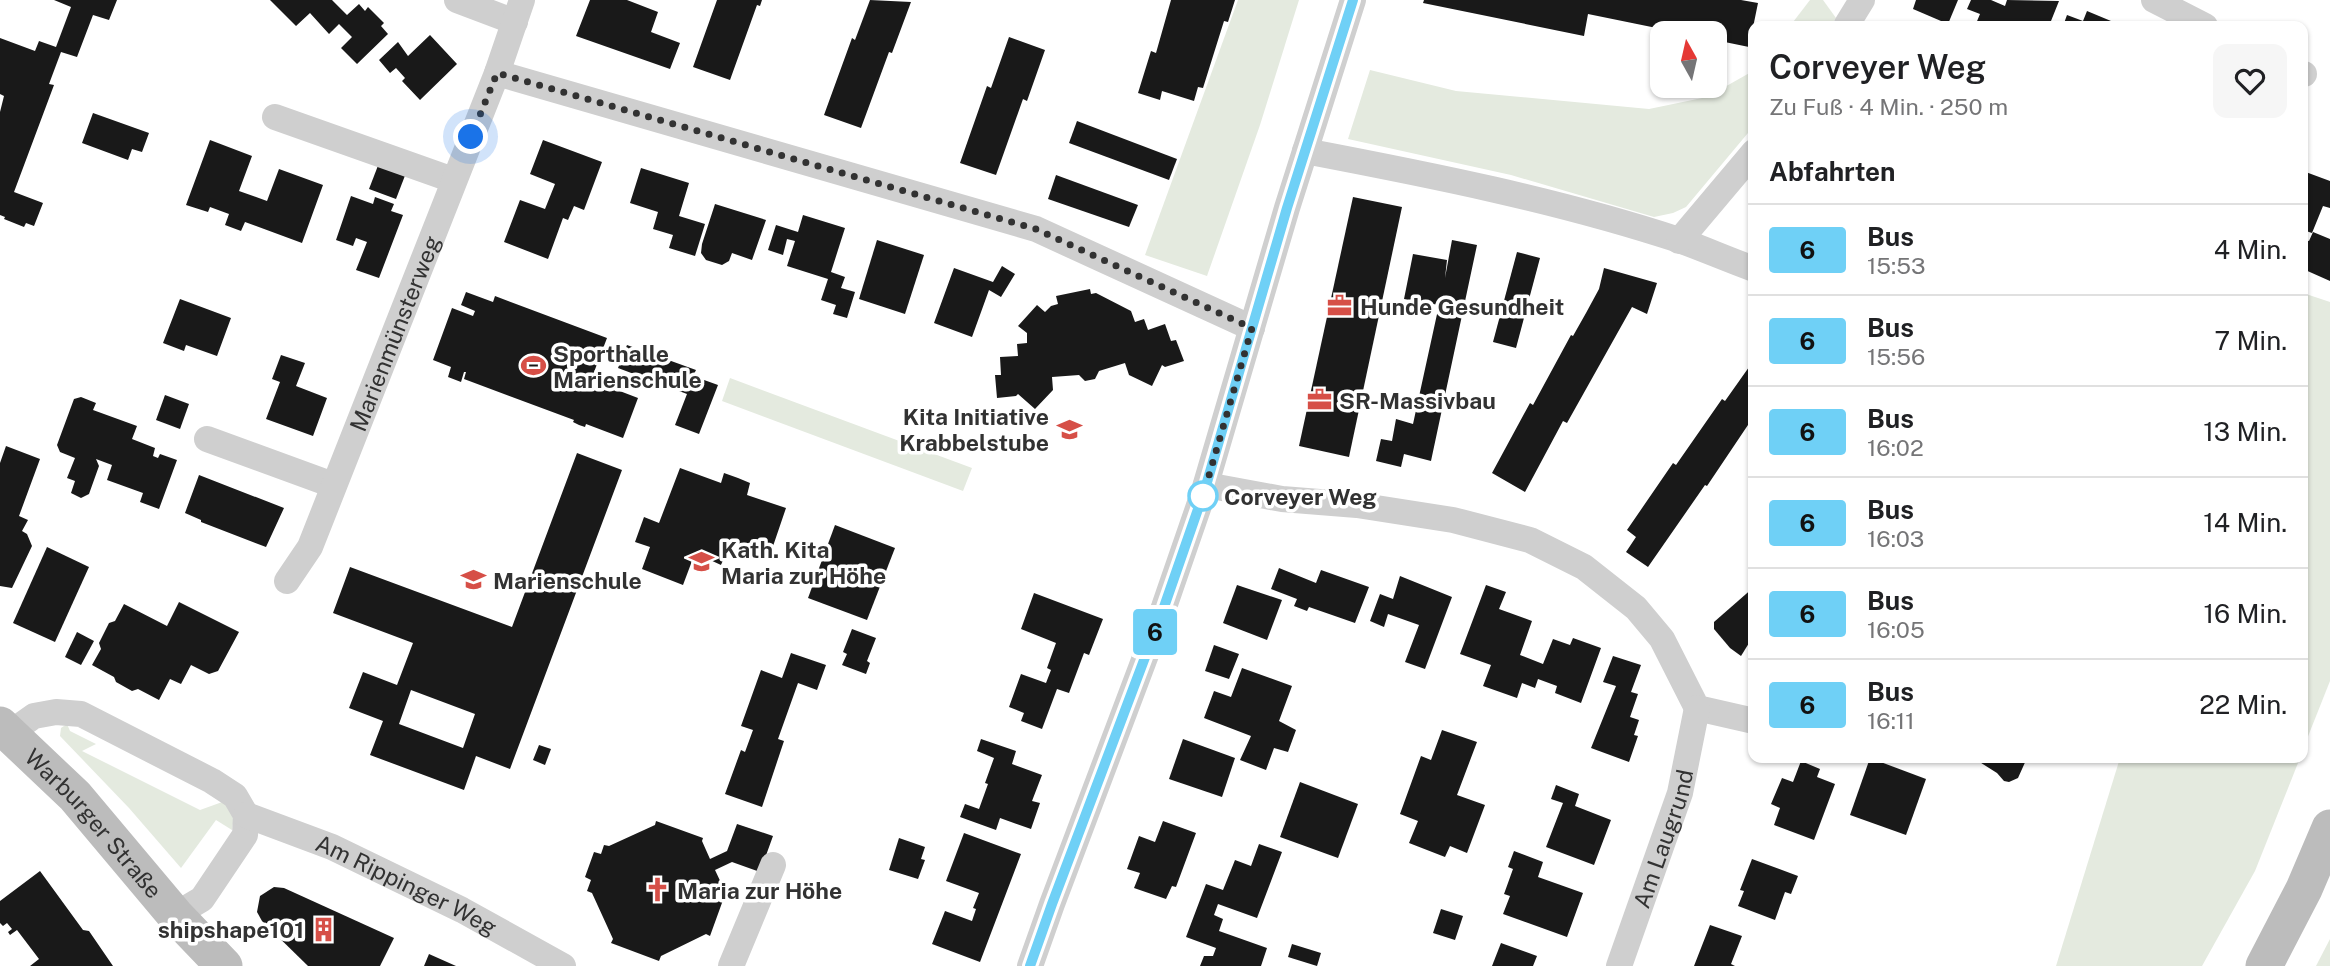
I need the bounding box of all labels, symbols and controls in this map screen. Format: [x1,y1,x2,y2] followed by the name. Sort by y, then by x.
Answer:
[1650,21,1727,98] north arrow
[1650,21,1727,98] map controls
[2213,44,2287,118] button: heart
[1769,48,1986,86] text: Corveyer Weg
[1769,93,2008,120] text: Zu Fuß · 4 Min. · 250 m
[453,119,488,154] your location
[1769,156,1895,187] text: Abfahrten
[1867,221,1914,252] text: Bus
[344,231,445,435] street label: Marienmünsterweg
[2214,234,2287,265] text: 4 Min.
[1800,236,1815,264] text: 6
[1867,252,1926,279] text: 15:53
[1326,292,1354,320] office icon: Hunde Gesundheit
[1360,293,1564,320] place label: Hunde Gesundheit
[1867,312,1914,343] text: Bus
[2215,325,2287,356] text: 7 Min.
[1800,327,1815,355] text: 6
[553,340,702,393] place label: Sporthalle Marienschule
[1867,343,1925,370] text: 15:56
[519,352,547,380] sports icon: Sporthalle Marienschule
[1305,386,1333,414] office icon: SR-Massivbau
[1339,387,1496,414] place label: SR-Massivbau
[899,403,1049,456] place label: Kita Initiative Krabbelstube
[1867,403,1914,434] text: Bus
[1055,415,1083,443] school or university icon: Kita Initiative Krabbelstube
[2203,416,2287,447] text: 13 Min.
[1800,418,1815,446] text: 6
[1867,434,1924,461] text: 16:02
[1188,481,1218,511] marker: Corveyer Weg
[1224,483,1377,510] place label: Corveyer Weg
[1867,494,1914,525] text: Bus
[2203,507,2287,538] text: 14 Min.
[1800,509,1815,537] text: 6
[1867,525,1924,552] text: 16:03
[721,536,886,589] place label: Kath. Kita Maria zur Höhe
[687,548,715,576] school or university icon: Kath. Kita Maria zur Höhe
[459,566,487,594] school or university icon: Marienschule
[493,567,642,594] place label: Marienschule
[1867,585,1914,616] text: Bus
[2203,598,2287,629] text: 16 Min.
[1800,600,1815,628] text: 6
[1132,609,1178,655] line badge: 6
[1867,616,1925,643] text: 16:05
[1147,618,1163,646] text: 6
[1867,676,1914,707] text: Bus
[2199,689,2287,720] text: 22 Min.
[1800,691,1815,719] text: 6
[1867,707,1915,734] text: 16:11
[20,743,168,903] street label: Warburger Straße
[1627,767,1698,911] street label: Am Laugrund
[312,829,502,940] street label: Am Rippinger Weg
[643,876,671,904] church icon: Maria zur Höhe
[677,877,842,904] place label: Maria zur Höhe
[310,915,338,943] building icon: shipshape101
[158,916,304,943] place label: shipshape101

